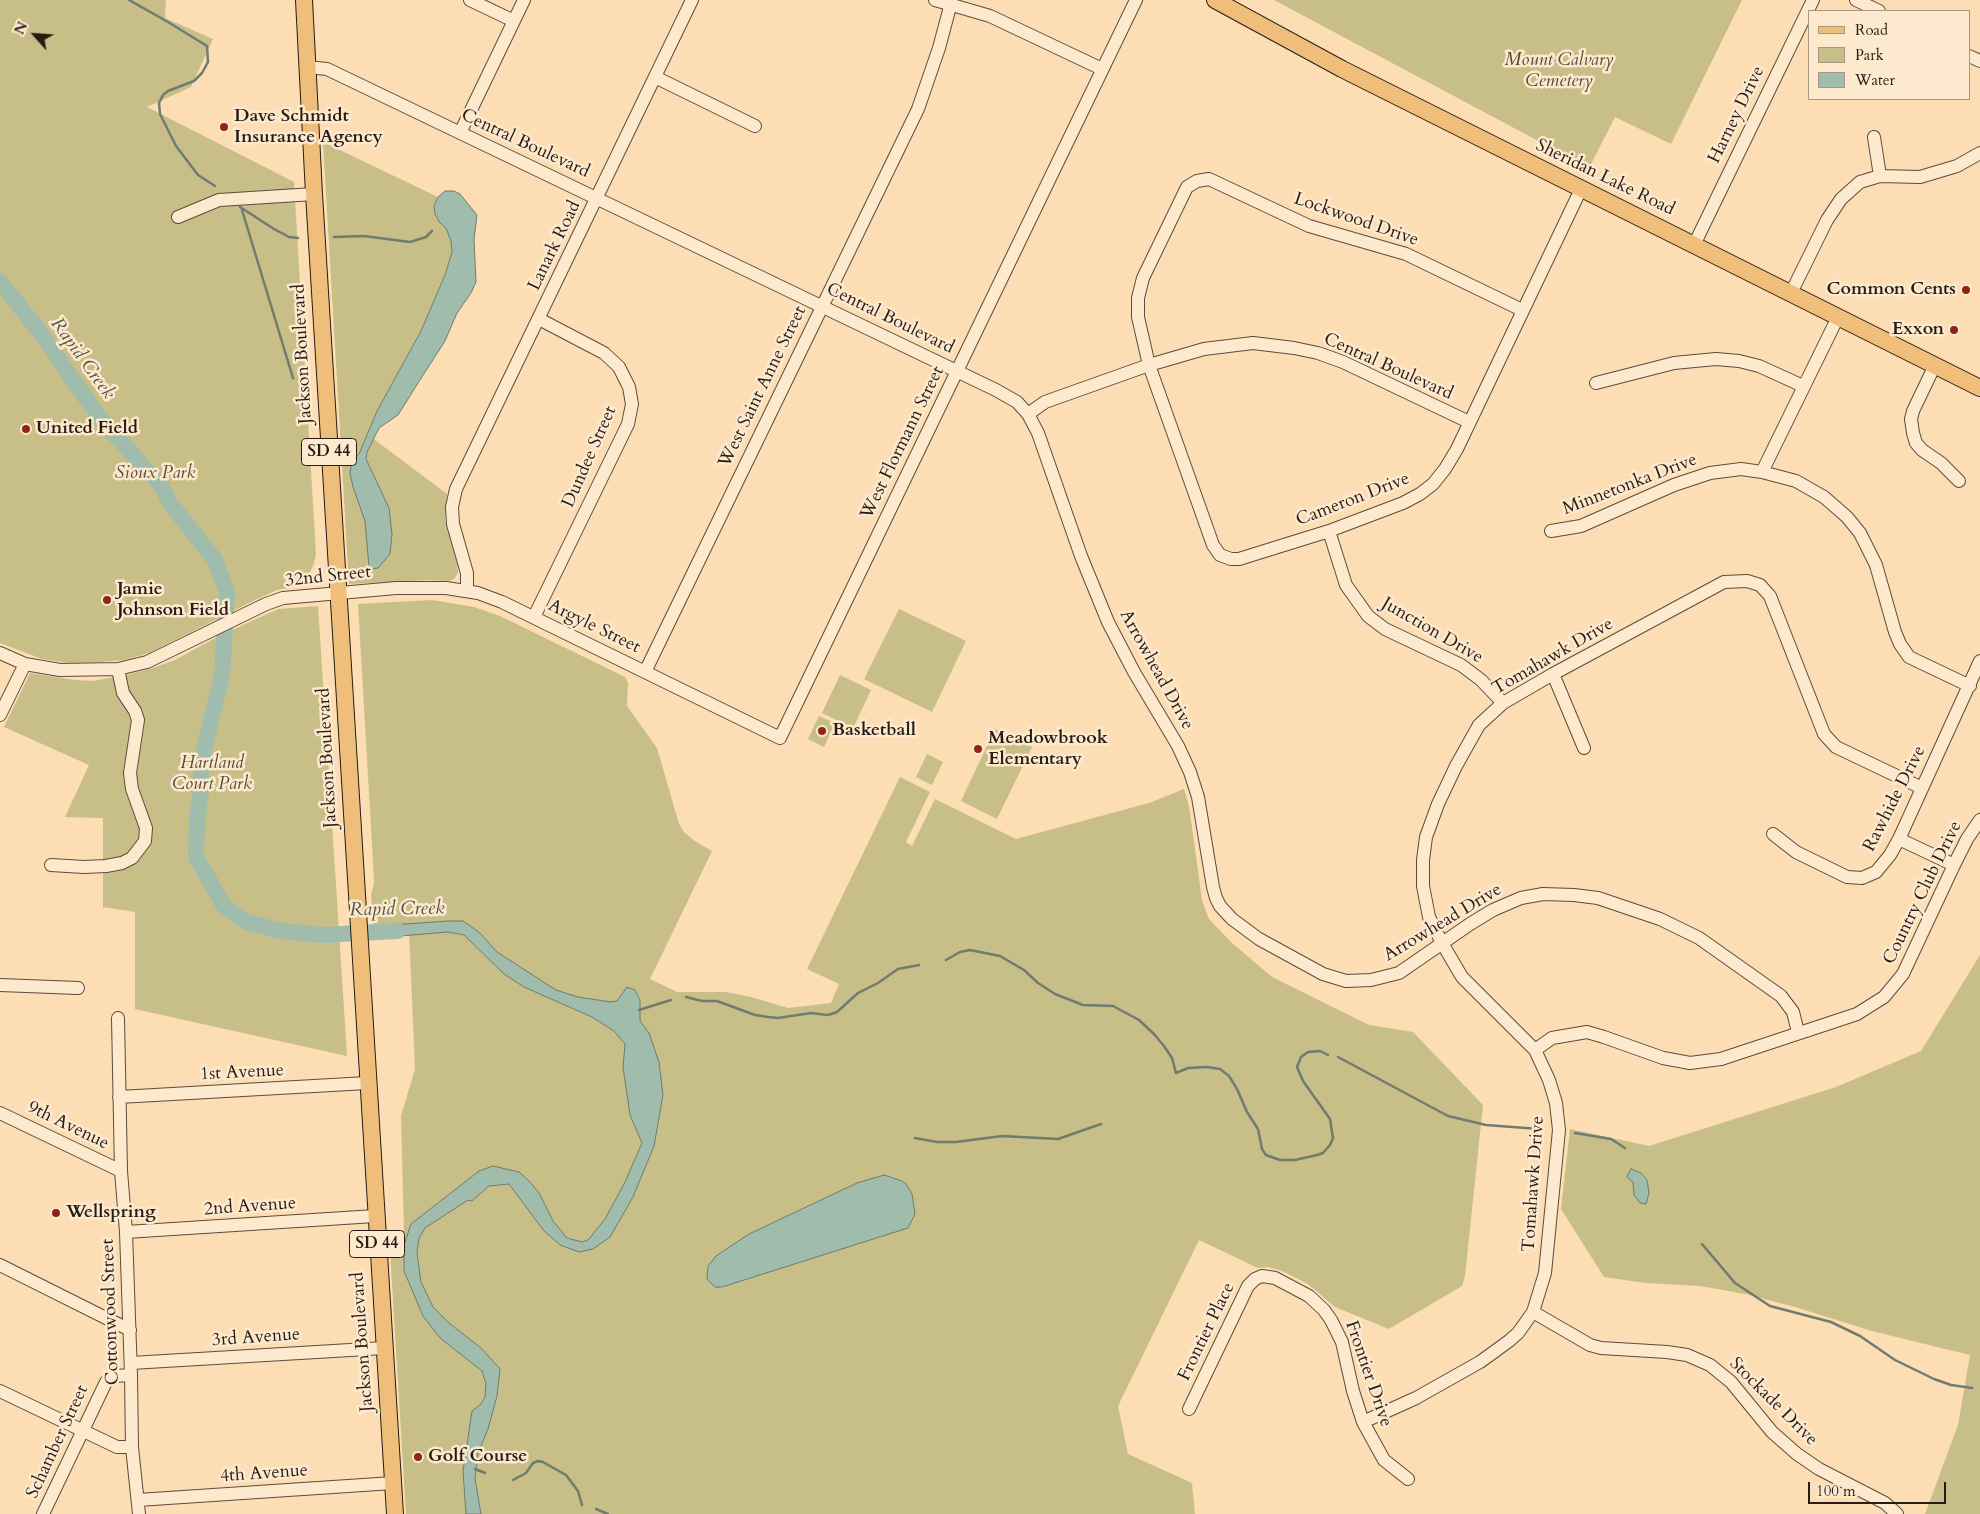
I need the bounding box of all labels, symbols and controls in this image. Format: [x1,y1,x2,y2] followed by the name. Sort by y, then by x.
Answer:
[10,10,60,60] north arrow
[1808,10,1970,100] legend
[10,19,32,38] text: N
[1855,20,1888,40] text: Road
[1855,45,1884,65] text: Park
[1504,50,1614,92] park label: Mount Calvary Cemetery
[1704,63,1770,167] street label: Harney Drive
[1855,70,1895,90] text: Water
[457,105,593,183] street label: Central Boulevard
[234,106,383,148] place label: Dave Schmidt Insurance Agency
[218,121,230,133] marker: Dave Schmidt Insurance Agency
[1532,135,1678,221] street label: Sheridan Lake Road
[1291,189,1421,251] street label: Lockwood Drive
[524,198,586,294] street label: Lanark Road
[823,279,957,359] street label: Central Boulevard
[1826,279,1956,301] place label: Common Cents
[289,283,317,425] street label: Jackson Boulevard
[1960,284,1972,296] marker: Common Cents
[715,303,811,471] street label: West Saint Anne Street
[45,314,119,404] water label: Rapid Creek
[1892,319,1944,341] place label: Exxon
[1948,324,1960,336] marker: Exxon
[1320,329,1456,405] street label: Central Boulevard
[857,363,949,523] street label: West Flormann Street
[558,403,622,511] street label: Dundee Street
[36,418,138,440] place label: United Field
[20,423,32,435] marker: United Field
[302,438,356,466] road number: SD 44
[1560,449,1700,521] street label: Minnetonka Drive
[115,463,195,485] park label: Sioux Park
[1293,468,1413,532] street label: Cameron Drive
[284,562,372,592] street label: 32nd Street
[117,579,229,622] place label: Jamie Johnson Field
[1377,593,1487,669] street label: Junction Drive
[101,594,113,606] marker: Jamie Johnson Field
[544,595,644,659] street label: Argyle Street
[1114,606,1198,734] street label: Arrowhead Drive
[1489,614,1617,700] street label: Tomahawk Drive
[314,687,342,829] street label: Jackson Boulevard
[832,720,916,742] place label: Basketball
[816,725,828,737] marker: Basketball
[988,728,1108,771] place label: Meadowbrook Elementary
[972,743,984,755] marker: Meadowbrook Elementary
[1859,743,1931,855] street label: Rawhide Drive
[172,753,252,796] park label: Hartland Court Park
[1879,818,1967,968] street label: Country Club Drive
[1380,879,1506,967] street label: Arrowhead Drive
[349,898,445,922] water label: Rapid Creek
[199,1060,285,1086] street label: 1st Avenue
[24,1097,112,1155] street label: 9th Avenue
[1518,1115,1550,1253] street label: Tomahawk Drive
[203,1193,297,1221] street label: 2nd Avenue
[66,1202,156,1224] place label: Wellspring
[50,1207,62,1219] marker: Wellspring
[350,1230,404,1258] road number: SD 44
[98,1238,124,1386] street label: Cottonwood Street
[347,1271,379,1413] street label: Jackson Boulevard
[1174,1279,1240,1385] street label: Frontier Place
[1340,1318,1396,1430] street label: Frontier Drive
[211,1324,301,1352] street label: 3rd Avenue
[1724,1353,1822,1451] street label: Stockade Drive
[22,1382,94,1502] street label: Schamber Street
[428,1446,527,1468] place label: Golf Course
[412,1451,424,1463] marker: Golf Course
[219,1460,309,1488] street label: 4th Avenue
[1810,1472,1948,1504] scale bar
[1816,1481,1856,1501] text: 100 m

